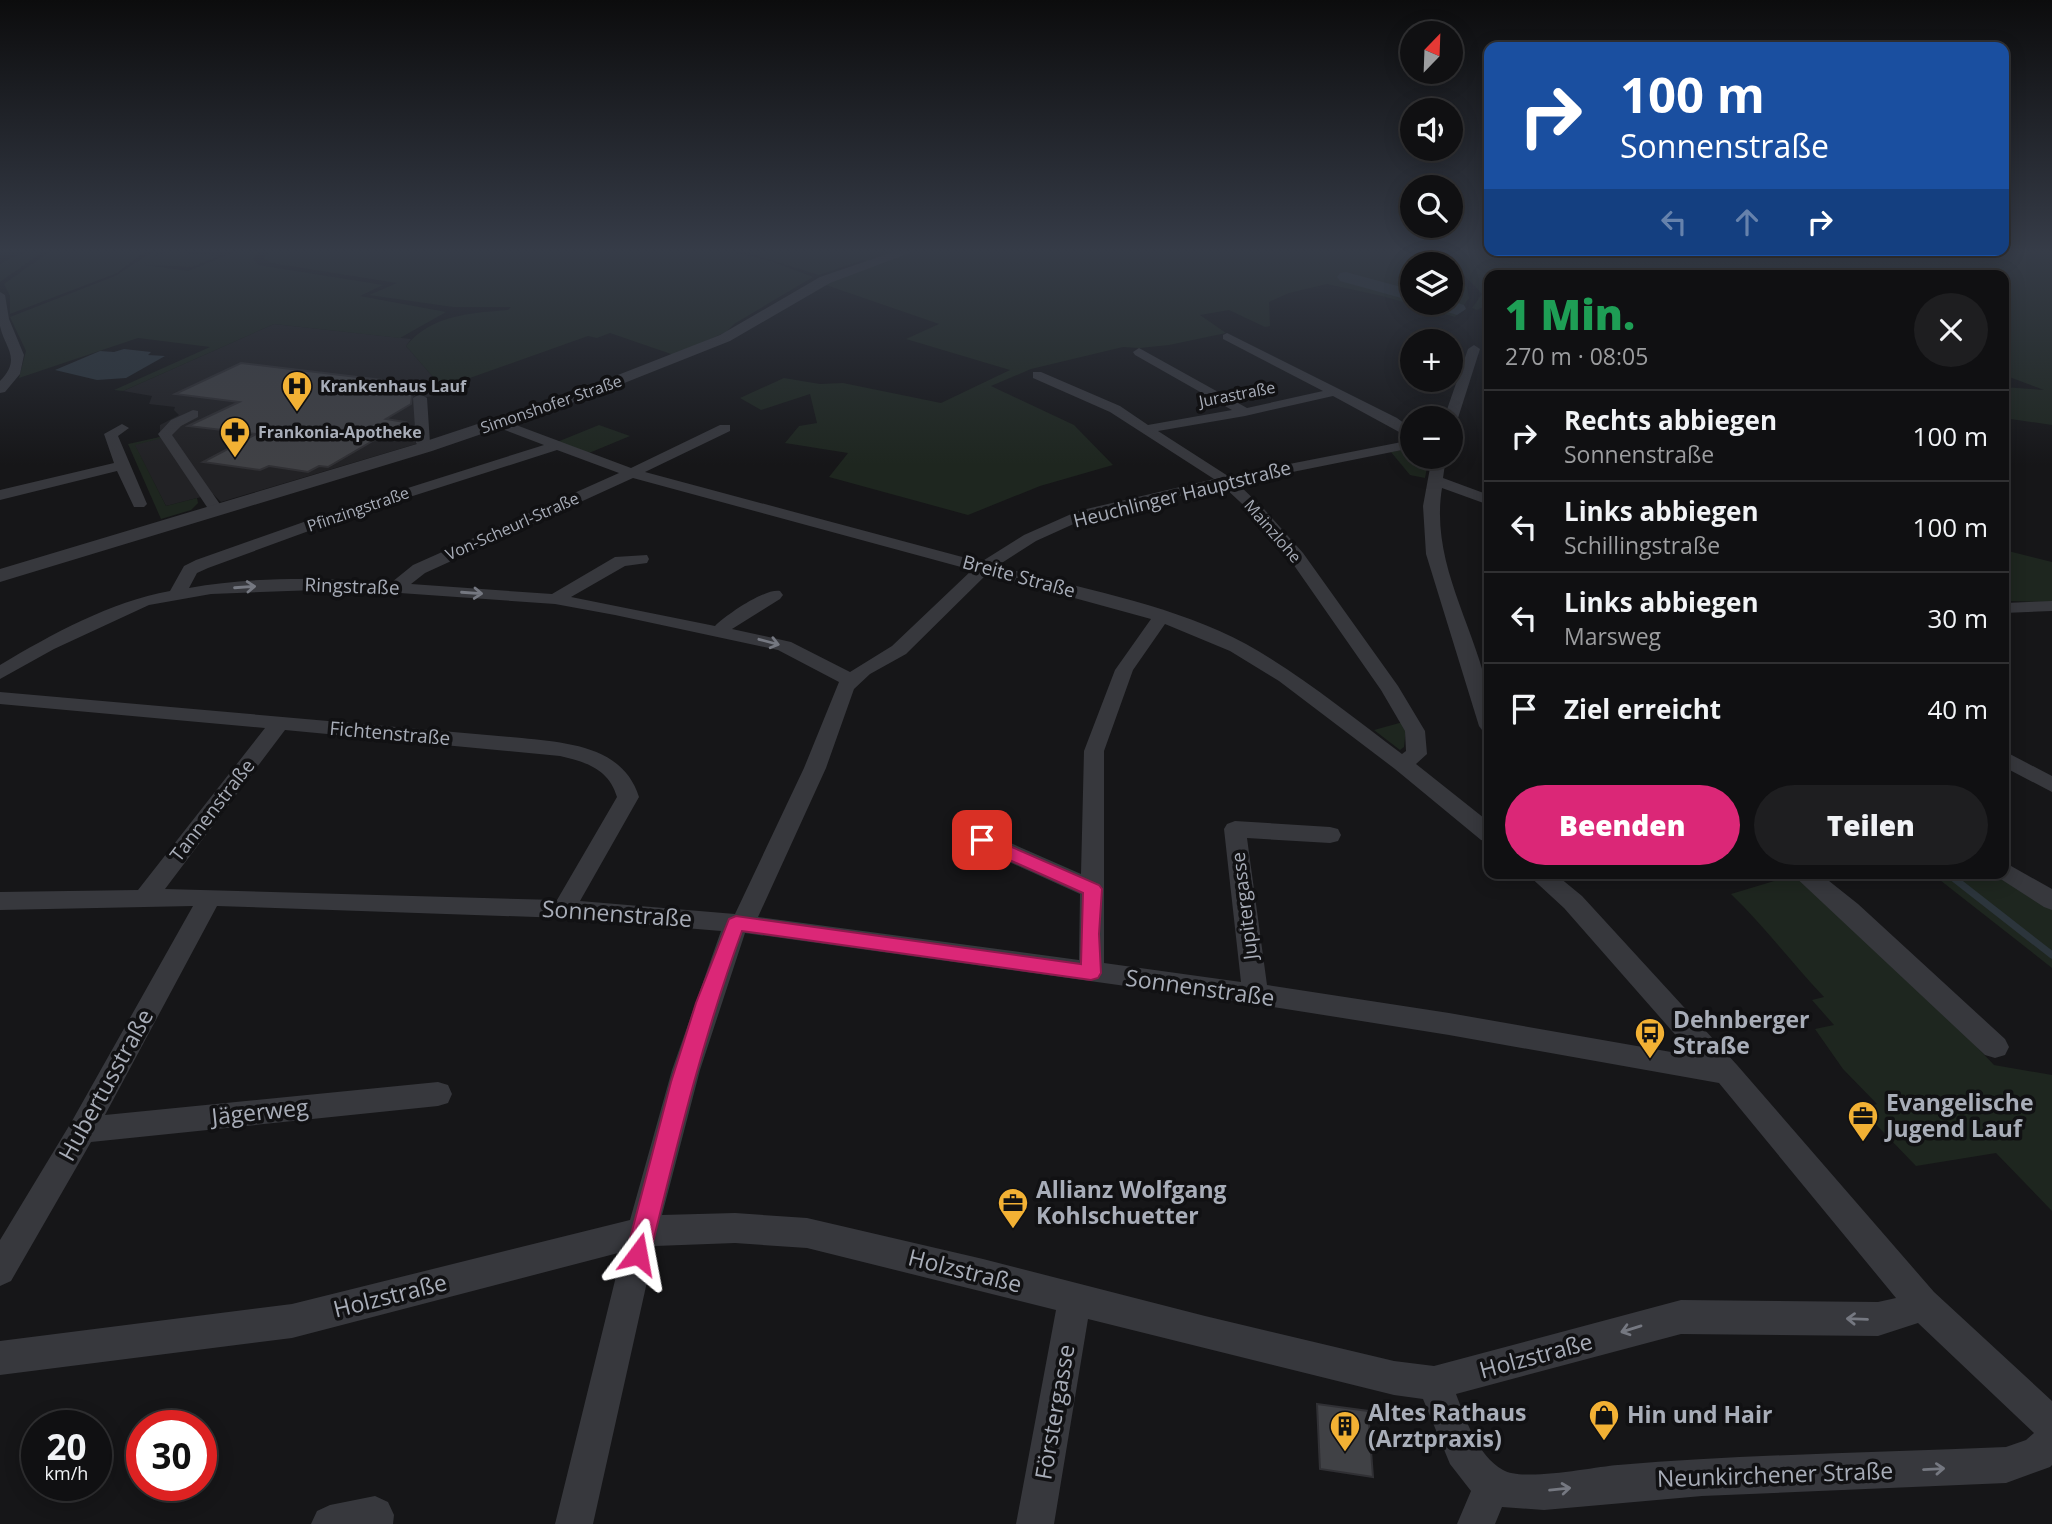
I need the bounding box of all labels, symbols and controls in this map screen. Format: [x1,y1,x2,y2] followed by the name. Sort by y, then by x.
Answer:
[1400,21,1463,84] north arrow
[1400,21,1463,469] map controls
[1620,61,1765,127] text: 100 m
[1505,70,1596,161] icon: right
[1400,98,1463,161] button: sound
[1620,124,1829,167] text: Sonnenstraße
[1400,175,1463,238] button: search
[1655,203,1693,241] icon: left
[1728,203,1766,241] icon: ahead
[1801,203,1839,241] icon: right
[1400,252,1463,315] button: layers
[1505,285,1635,342] text: 1 Min.
[1914,293,1988,367] button: close
[1400,329,1463,392] button: +
[1505,340,1648,372] text: 270 m · 08:05
[280,369,314,413] hospital icon: Krankenhaus Lauf
[477,369,625,439] street label: Simonshofer Straße
[320,375,467,397] place label: Krankenhaus Lauf
[1195,376,1277,413] street label: Jurastraße
[1564,402,1777,438] text: Rechts abbiegen
[1400,406,1463,469] button: −
[218,415,252,459] pharmacy icon: Frankonia-Apotheke
[1505,417,1543,455] icon: right
[1913,418,1988,454] text: 100 m
[258,421,422,443] place label: Frankonia-Apotheke
[1564,438,1714,470] text: Sonnenstraße
[1071,454,1293,534] street label: Heuchlinger Hauptstraße
[304,481,412,537] street label: Pfinzingstraße
[442,487,582,565] street label: Von-Scheurl-Straße
[1564,493,1759,529] text: Links abbiegen
[1239,495,1307,567] street label: Mainzlohe
[1505,508,1543,546] icon: left
[1913,509,1988,545] text: 100 m
[1564,529,1720,561] text: Schillingstraße
[960,548,1078,604] street label: Breite Straße
[304,571,400,601] street label: Ringstraße
[233,580,256,593] one-way arrow
[1564,584,1759,620] text: Links abbiegen
[460,587,483,600] one-way arrow
[1505,599,1543,637] icon: left
[1927,600,1988,636] text: 30 m
[1564,620,1661,652] text: Marsweg
[757,636,779,649] one-way arrow
[1505,690,1543,728] icon: arrive
[1564,691,1721,727] text: Ziel erreicht
[1927,691,1988,727] text: 40 m
[329,715,451,751] street label: Fichtenstraße
[164,753,260,867] street label: Tannenstraße
[1505,785,1740,865] button: Beenden
[1754,785,1988,865] button: Teilen
[952,810,1012,870] pin
[963,821,1001,859] icon: arrive
[1225,851,1264,963] street label: Jupitergasse
[541,892,693,934] street label: Sonnenstraße
[1124,961,1277,1013] street label: Sonnenstraße
[50,1003,160,1166] street label: Hubertusstraße
[1673,1003,1809,1061] place label: Dehnberger Straße
[1633,1016,1667,1060] bus stop icon: Dehnberger Straße
[1884,1086,2034,1144] place label: Evangelische Jugend Lauf
[208,1090,310,1132] street label: Jägerweg
[1846,1099,1880,1143] office icon: Evangelische Jugend Lauf
[1036,1173,1227,1231] place label: Allianz Wolfgang Kohlschuetter
[996,1186,1030,1230] office icon: Allianz Wolfgang Kohlschuetter
[601,1217,675,1291] position arrow
[905,1240,1025,1300] street label: Holzstraße
[330,1265,450,1325] street label: Holzstraße
[1846,1312,1869,1326] one-way arrow
[1620,1324,1642,1337] one-way arrow
[1476,1325,1596,1385] street label: Holzstraße
[1026,1342,1082,1482] street label: Förstergasse
[1368,1396,1526,1454] place label: Altes Rathaus (Arztpraxis)
[1587,1398,1621,1442] shop icon: Hin und Hair
[1627,1398,1772,1430] place label: Hin und Hair
[1328,1409,1362,1453] building icon: Altes Rathaus (Arztpraxis)
[126,1410,217,1501] speed limit sign: 30
[46,1423,87,1470] text: 20
[1656,1454,1894,1494] street label: Neunkirchener Straße
[45,1461,88,1485] text: km/h
[1922,1462,1945,1475] one-way arrow
[1548,1482,1571,1495] one-way arrow

